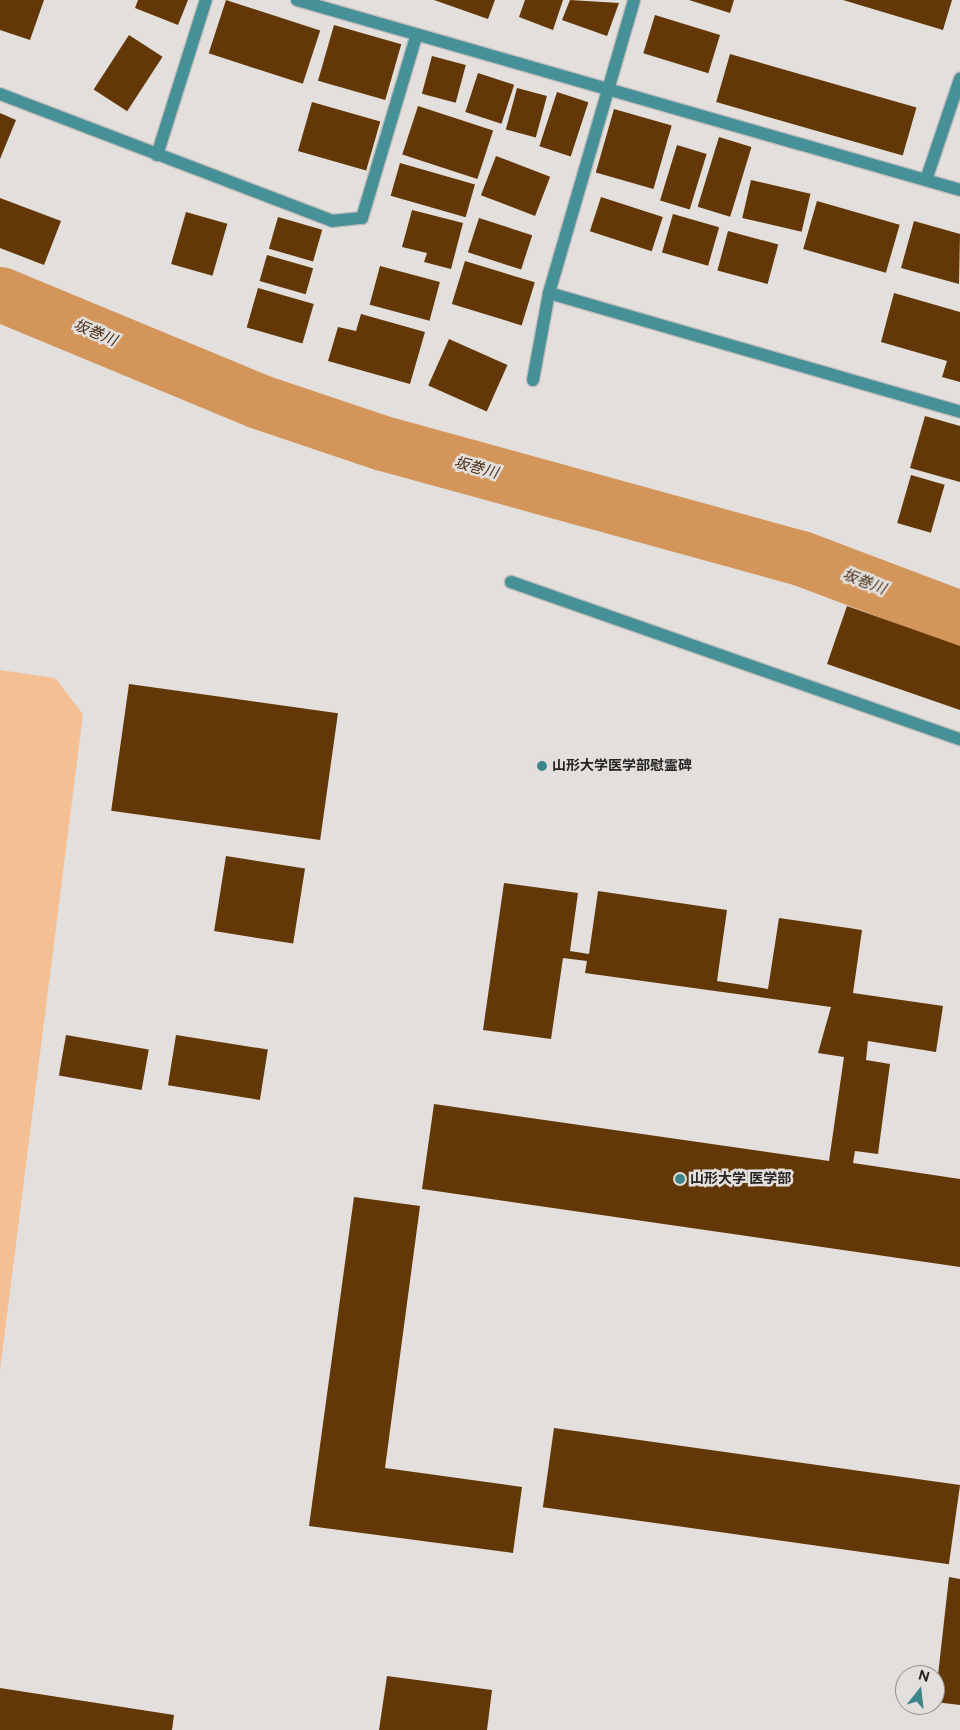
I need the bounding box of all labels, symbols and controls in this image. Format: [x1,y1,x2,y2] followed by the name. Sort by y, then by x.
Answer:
[71,316,119,350] water label: 坂巻川
[452,453,500,483] water label: 坂巻川
[840,566,888,598] water label: 坂巻川
[552,758,692,774] place label: 山形大学医学部慰霊碑
[536,760,548,772] marker: 山形大学医学部慰霊碑
[690,1171,791,1187] place label: 山形大学 医学部
[674,1173,686,1185] marker: 山形大学 医学部
[895,1665,945,1715] north arrow
[916,1666,932,1686] text: N

